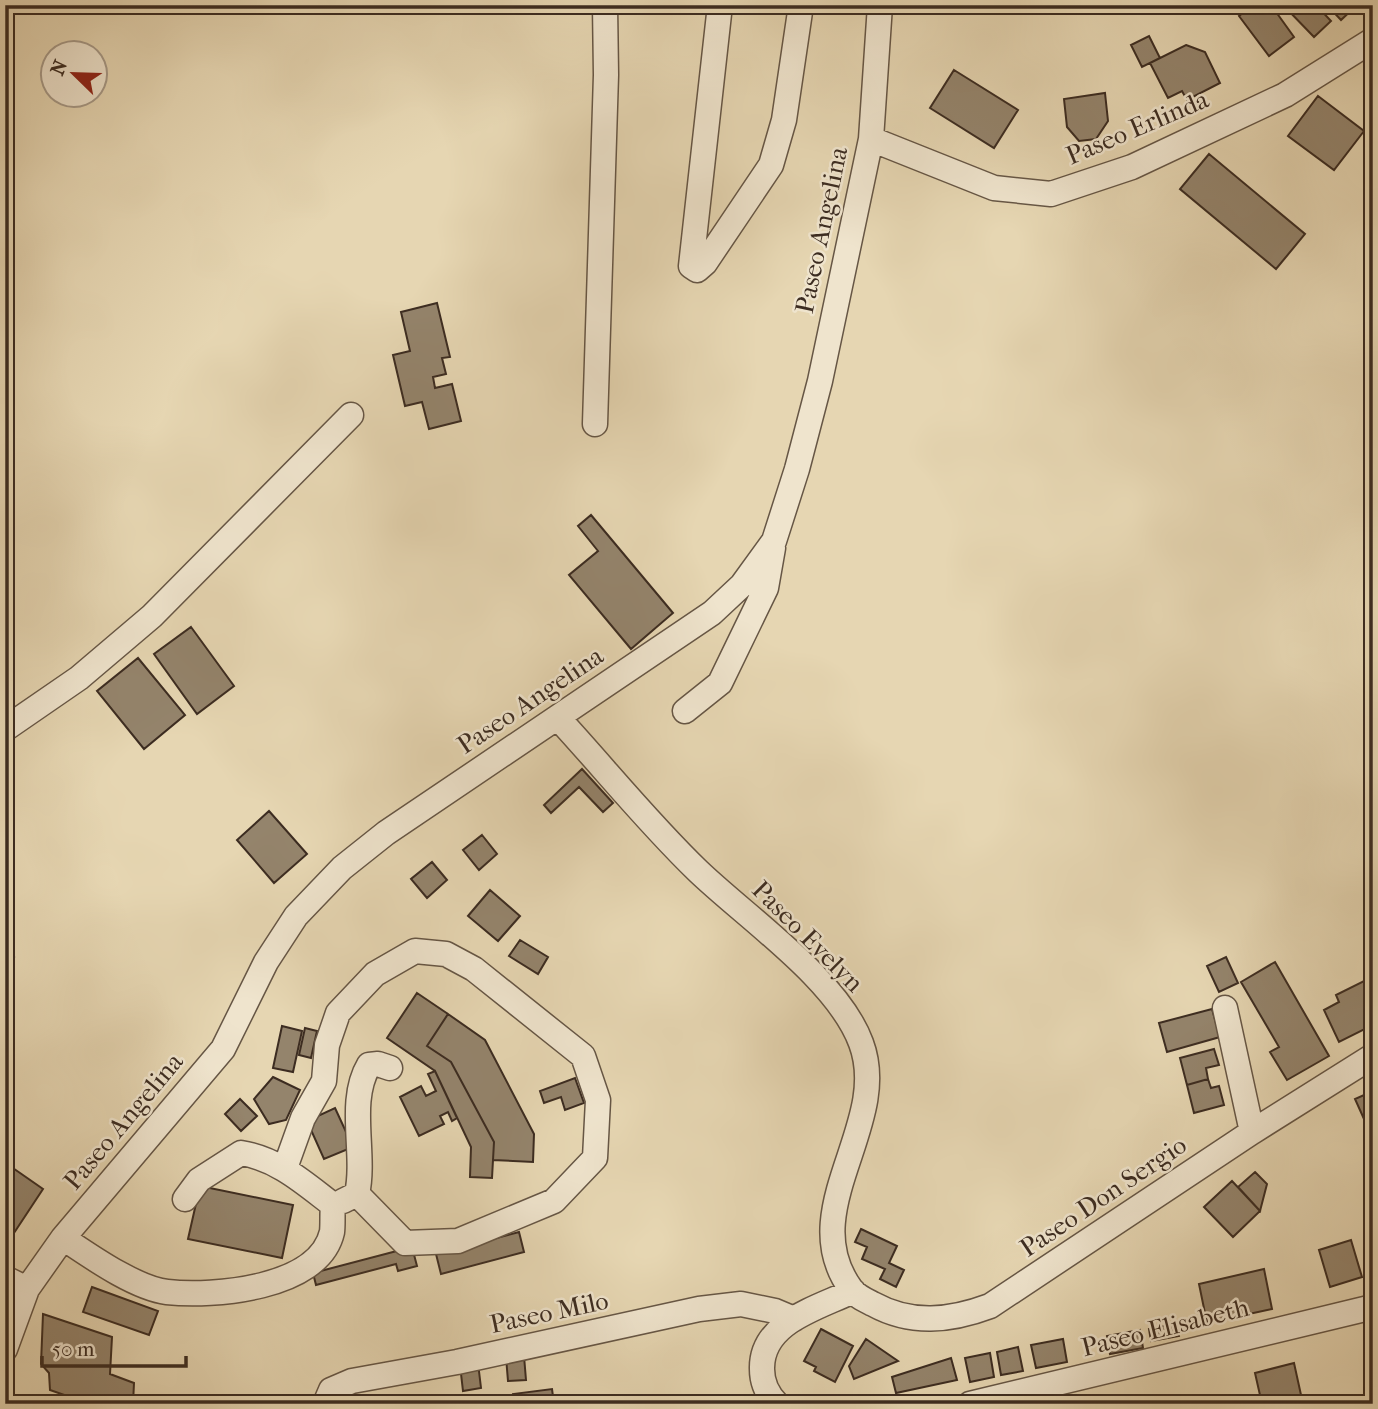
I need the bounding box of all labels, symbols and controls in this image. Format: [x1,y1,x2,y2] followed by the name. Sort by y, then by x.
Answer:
[38,38,108,108] north arrow
[46,56,72,79] text: N
[1061,83,1214,171] street label: Paseo Erlinda
[789,143,854,316] street label: Paseo Angelina
[451,640,610,761] street label: Paseo Angelina
[745,874,870,999] street label: Paseo Evelyn
[57,1046,190,1196] street label: Paseo Angelina
[1014,1129,1192,1264] street label: Paseo Don Sergio
[487,1285,611,1340] street label: Paseo Milo
[1078,1292,1252,1363] street label: Paseo Elisabeth
[42,1325,186,1369] scale bar
[52,1337,95,1361] text: 50 m

